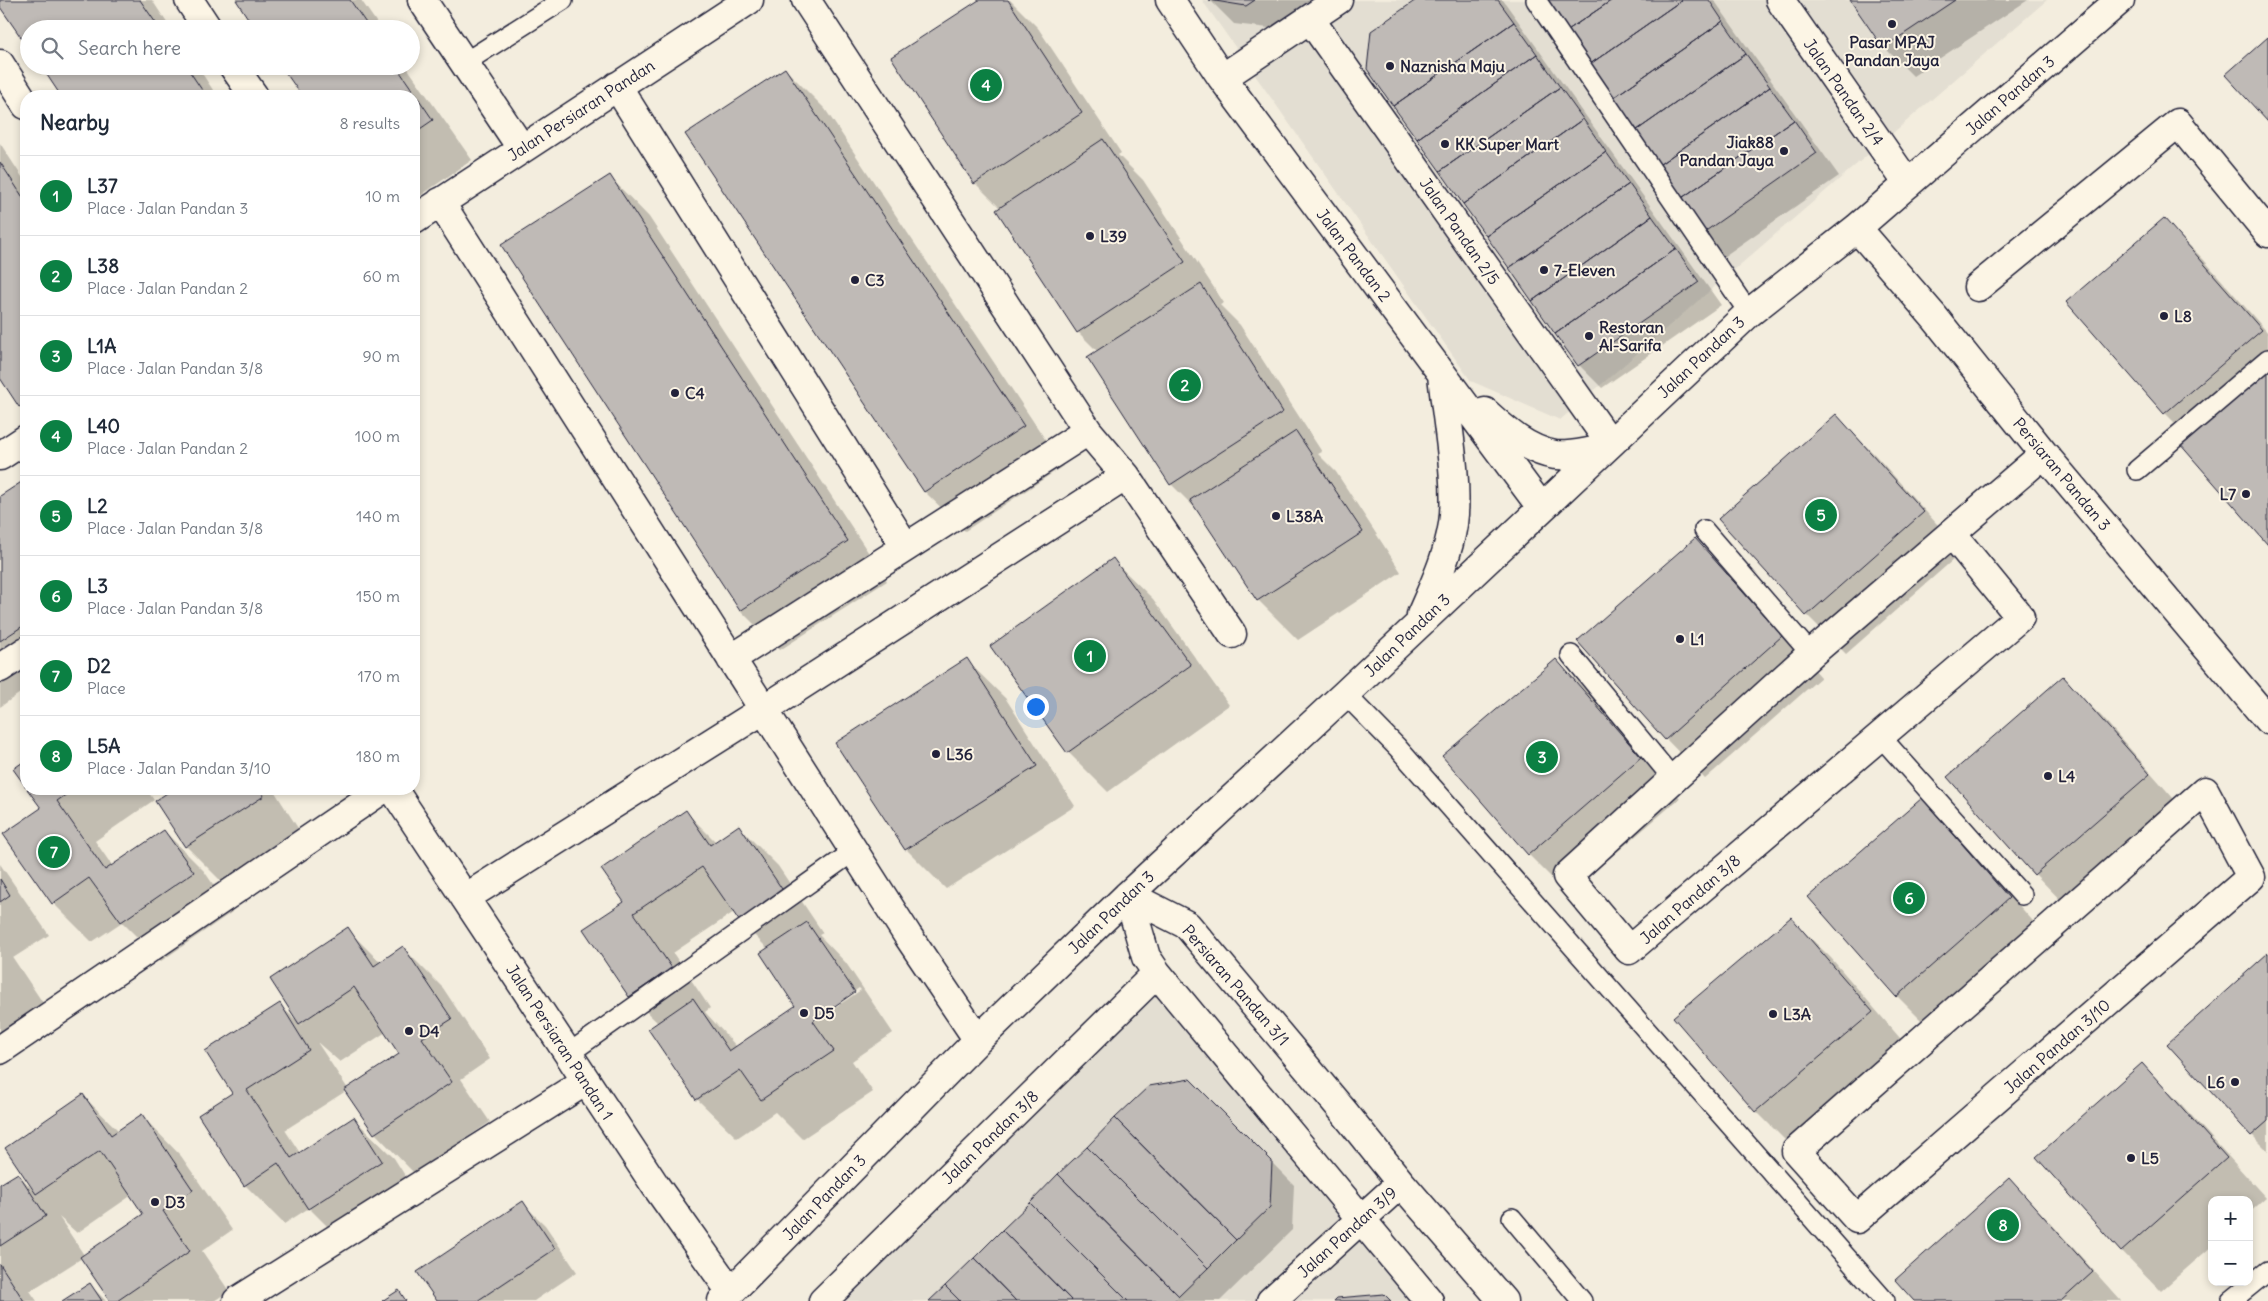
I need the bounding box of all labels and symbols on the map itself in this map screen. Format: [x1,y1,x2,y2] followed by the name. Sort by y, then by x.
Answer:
[1886,18,1898,30] marker: Pasar MPAJ Pandan Jaya
[1845,32,1939,71] place label: Pasar MPAJ Pandan Jaya
[1800,35,1888,149] street label: Jalan Pandan 2/4
[1961,51,2059,139] street label: Jalan Pandan 3
[504,55,658,165] street label: Jalan Persiaran Pandan
[1400,56,1506,76] place label: Naznisha Maju
[1384,60,1396,72] marker: Naznisha Maju
[970,66,1002,104] pin: 4
[1679,132,1774,171] place label: Jiak88 Pandan Jaya
[1455,134,1559,155] place label: KK Super Mart
[1439,138,1451,150] marker: KK Super Mart
[1778,145,1790,157] marker: Jiak88 Pandan Jaya
[1416,174,1504,288] street label: Jalan Pandan 2/5
[1313,205,1396,306] street label: Jalan Pandan 2
[1100,226,1127,246] place label: L39
[1084,230,1096,242] marker: L39
[1554,260,1615,280] place label: 7-Eleven
[1538,264,1550,276] marker: 7-Eleven
[865,270,885,290] place label: C3
[849,274,861,286] marker: C3
[2174,306,2192,326] place label: L8
[2158,310,2170,322] marker: L8
[1653,312,1749,402] street label: Jalan Pandan 3
[1599,317,1664,355] place label: Restoran Al-Sarifa
[1583,330,1595,342] marker: Restoran Al-Sarifa
[1169,366,1201,404] pin: 2
[685,383,705,403] place label: C4
[669,387,681,399] marker: C4
[2009,414,2115,534] street label: Persiaran Pandan 3
[2220,484,2236,504] place label: L7
[2240,488,2252,500] marker: L7
[1805,496,1837,534] pin: 5
[1286,506,1323,526] place label: L38A
[1270,510,1282,522] marker: L38A
[1360,589,1454,681] street label: Jalan Pandan 3
[1690,629,1704,649] place label: L1
[1674,633,1686,645] marker: L1
[1074,637,1106,675] pin: 1
[1023,694,1049,720] your location
[1526,738,1558,776] pin: 3
[946,744,973,764] place label: L36
[930,748,942,760] marker: L36
[2058,766,2075,786] place label: L4
[2042,770,2054,782] marker: L4
[38,833,70,871] pin: 7
[1636,850,1744,948] street label: Jalan Pandan 3/8
[1064,866,1158,958] street label: Jalan Pandan 3
[1893,879,1925,917] pin: 6
[1178,921,1294,1049] street label: Persiaran Pandan 3/1
[502,961,618,1123] street label: Jalan Persiaran Pandan 1
[2000,994,2114,1098] street label: Jalan Pandan 3/10
[814,1003,835,1023] place label: D5
[1783,1004,1811,1024] place label: L3A
[798,1007,810,1019] marker: D5
[1767,1008,1779,1020] marker: L3A
[419,1021,440,1041] place label: D4
[403,1025,415,1037] marker: D4
[2207,1072,2225,1092] place label: L6
[2229,1076,2241,1088] marker: L6
[938,1086,1042,1188] street label: Jalan Pandan 3/8
[2141,1148,2159,1168] place label: L5
[778,1150,870,1244] street label: Jalan Pandan 3
[2125,1152,2137,1164] marker: L5
[1293,1182,1401,1282] street label: Jalan Pandan 3/9
[165,1192,185,1212] place label: D3
[149,1196,161,1208] marker: D3
[1987,1206,2019,1244] pin: 8

